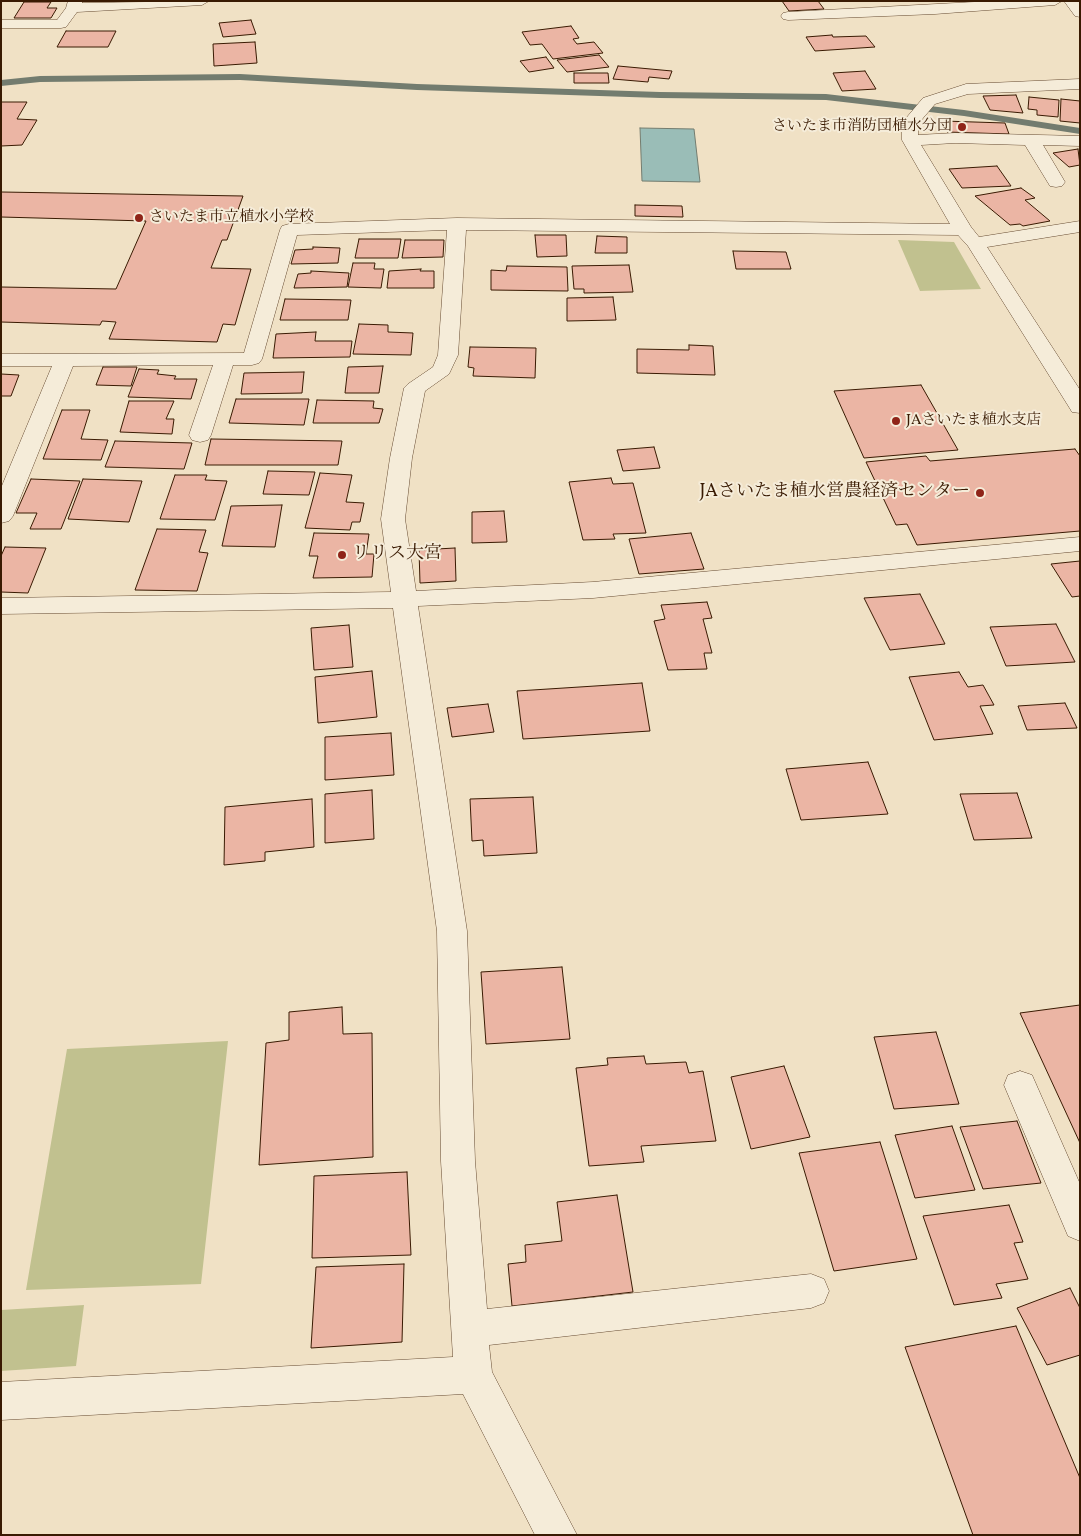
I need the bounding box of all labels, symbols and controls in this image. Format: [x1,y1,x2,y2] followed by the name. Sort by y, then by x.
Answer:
[772,118,952,136] place label: さいたま市消防団植水分団
[956,121,968,133] marker: さいたま市消防団植水分団
[149,209,314,227] place label: さいたま市立植水小学校
[133,212,145,224] marker: さいたま市立植水小学校
[906,412,1041,430] place label: JAさいたま植水支店
[890,415,902,427] marker: JAさいたま植水支店
[699,482,970,504] place label: JAさいたま植水営農経済センター
[974,487,986,499] marker: JAさいたま植水営農経済センター
[352,544,442,566] place label: リリス大宮
[336,549,348,561] marker: リリス大宮

